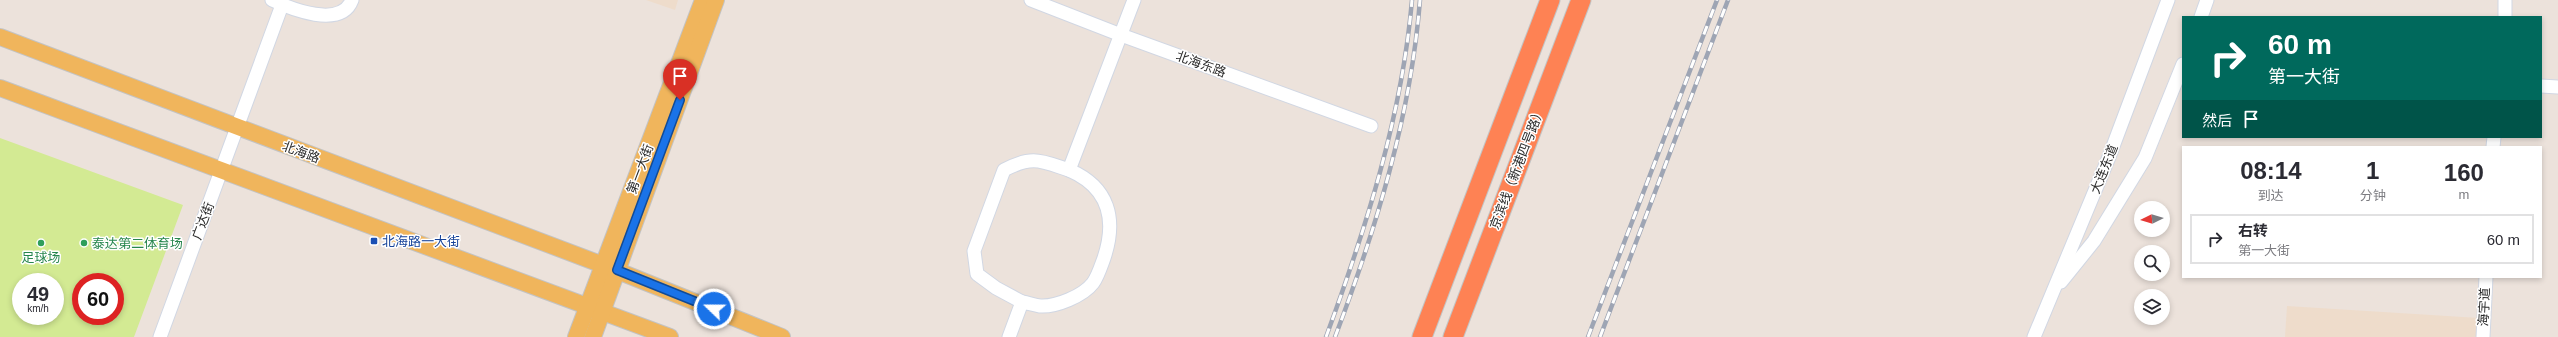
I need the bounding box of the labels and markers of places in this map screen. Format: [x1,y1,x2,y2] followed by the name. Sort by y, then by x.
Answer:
[663,59,697,100] pin
[382,234,460,249] place label: 北海路一大街
[92,236,183,251] place label: 泰达第二体育场
[369,236,379,246] marker: 北海路一大街
[36,238,46,248] marker: 足球场
[79,238,89,248] marker: 泰达第二体育场
[21,250,61,265] place label: 足球场

